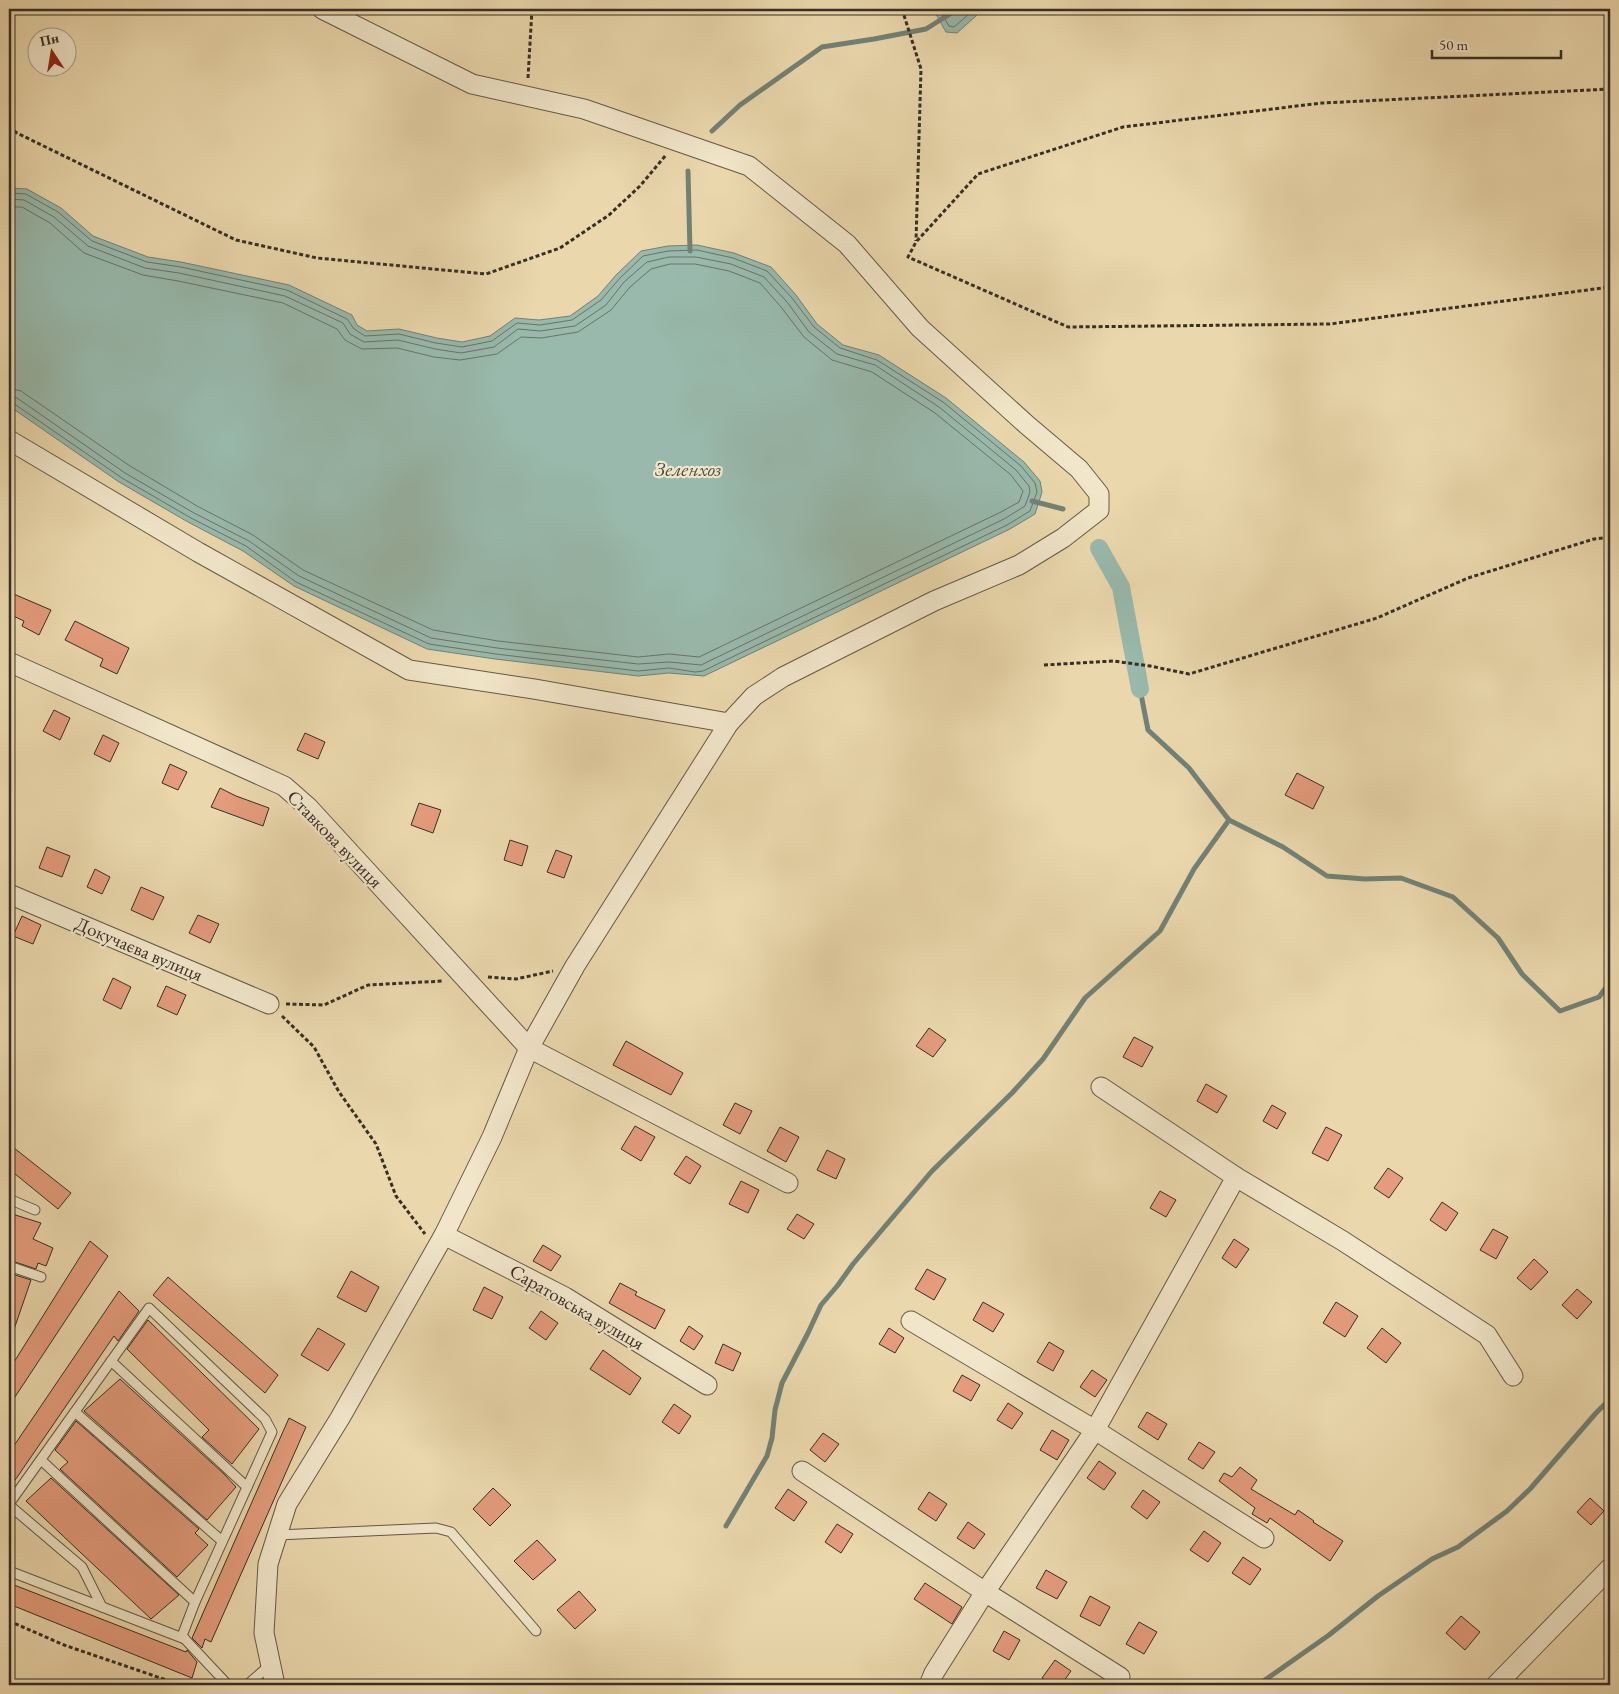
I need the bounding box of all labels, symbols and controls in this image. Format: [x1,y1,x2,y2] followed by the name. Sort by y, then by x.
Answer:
[28,28,78,78] north arrow
[38,28,61,50] text: Пн
[1432,28,1560,60] scale bar
[1439,35,1468,54] text: 50 m
[655,456,721,482] water label: Зеленхоз
[282,784,389,894] street label: Ставкова вулиця
[71,911,207,987] street label: Докучаєва вулиця
[505,1258,649,1356] street label: Саратовська вулиця

